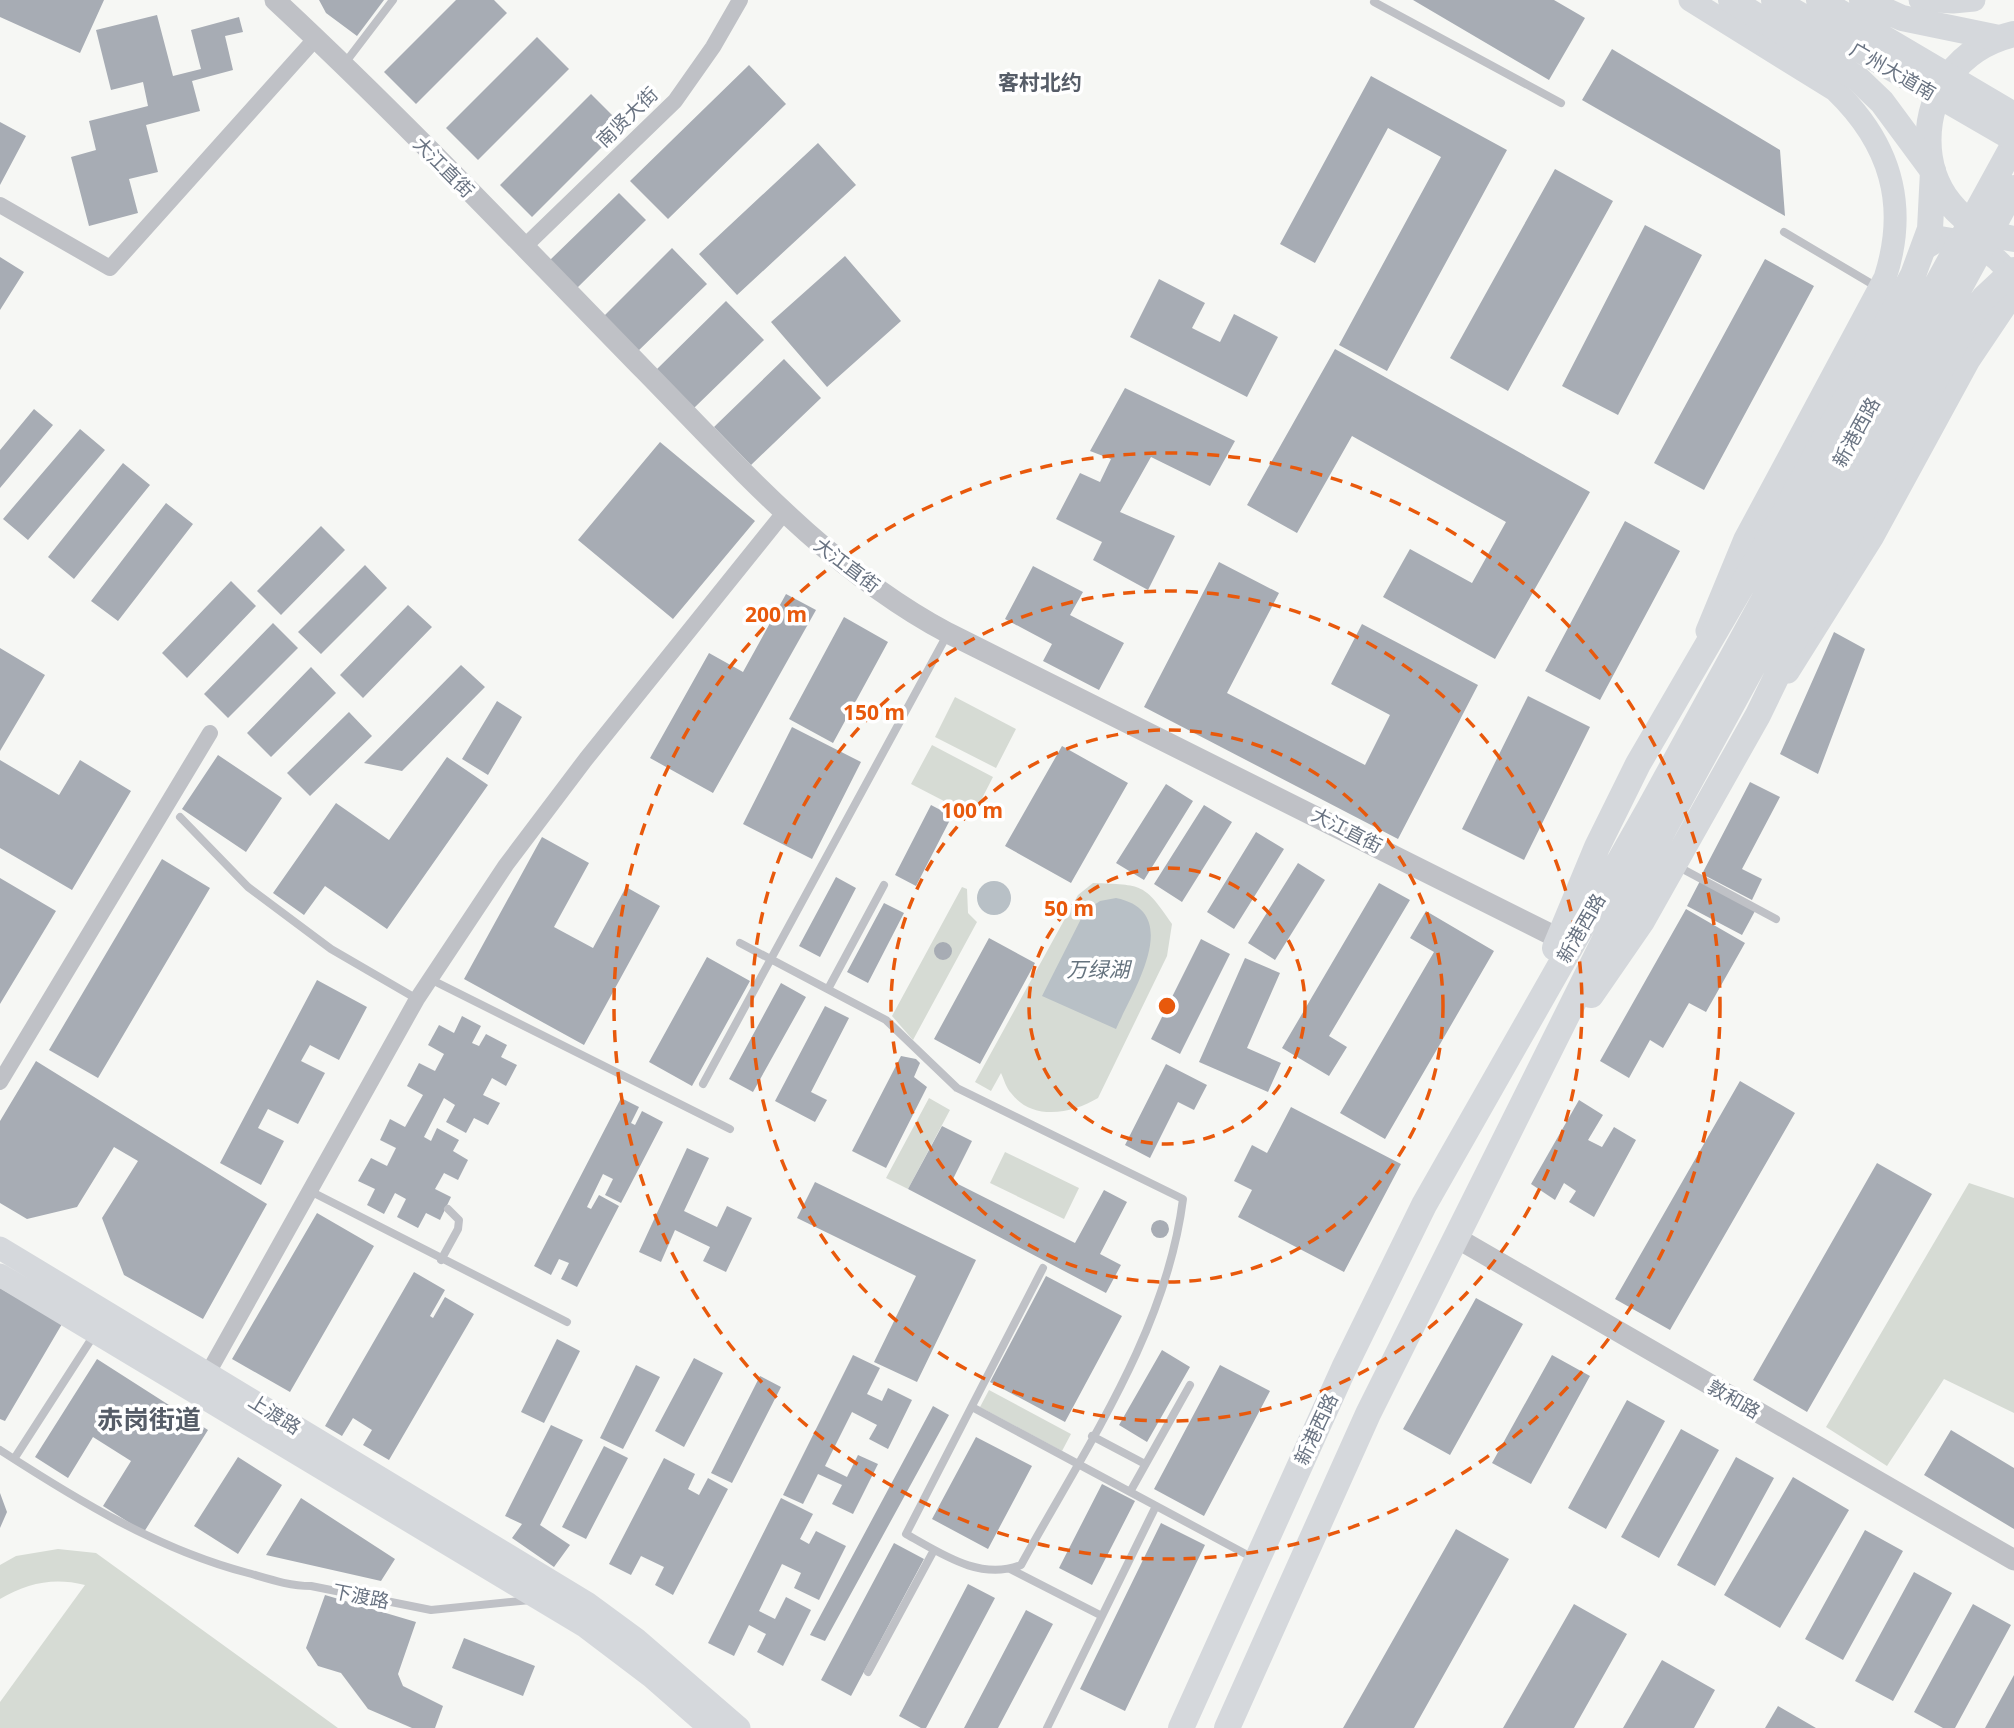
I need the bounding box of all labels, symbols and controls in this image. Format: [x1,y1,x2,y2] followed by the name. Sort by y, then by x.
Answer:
[1845,36,1941,106] street label: 广州大道南
[998,68,1082,96] district label: 客村北约
[591,81,663,153] street label: 南贤大街
[408,131,480,203] street label: 大江直街
[1826,392,1886,472] street label: 新港西路
[809,532,885,598] street label: 大江直街
[745,600,807,628] text: 200 m
[843,698,905,726] text: 150 m
[941,796,1003,824] text: 100 m
[1307,801,1387,859] street label: 大江直街
[1551,889,1611,967] street label: 新港西路
[1044,894,1094,922] text: 50 m
[1067,955,1132,983] water label: 万绿湖
[1155,994,1179,1018] centre of rings
[1703,1373,1765,1425] street label: 敦和路
[244,1388,306,1440] street label: 上渡路
[1288,1389,1344,1469] street label: 新港西路
[97,1401,201,1437] district label: 赤岗街道
[331,1578,391,1614] street label: 下渡路

